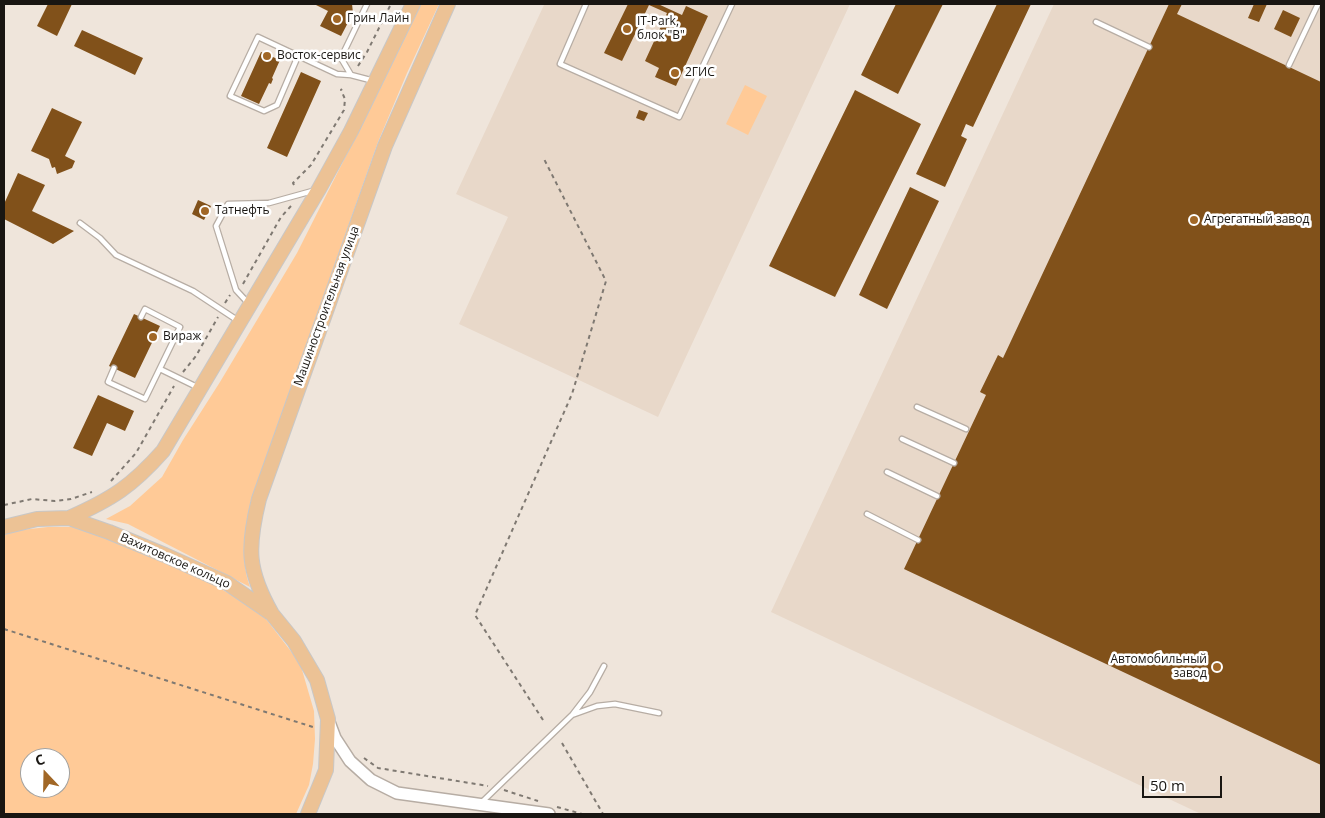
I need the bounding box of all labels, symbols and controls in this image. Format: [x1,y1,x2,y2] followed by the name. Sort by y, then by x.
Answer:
[347,12,409,26] place label: Грин Лайн
[331,13,343,25] marker: Грин Лайн
[637,15,685,43] place label: IT-Park, блок "В"
[621,23,633,35] marker: IT-Park, блок "В"
[277,49,361,63] place label: Восток-сервис
[261,50,273,62] marker: Восток-сервис
[685,66,715,80] place label: 2ГИС
[669,67,681,79] marker: 2ГИС
[215,204,270,218] place label: Татнефть
[199,205,211,217] marker: Татнефть
[1204,213,1309,227] place label: Агрегатный завод
[1188,214,1200,226] marker: Агрегатный завод
[291,224,363,388] street label: Машиностроительная улица
[163,330,201,344] place label: Вираж
[147,331,159,343] marker: Вираж
[118,530,232,592] street label: Вахитовское кольцо
[1110,653,1207,681] place label: Автомобильный завод
[1211,661,1223,673] marker: Автомобильный завод
[20,748,70,798] north arrow
[32,749,47,770] text: С
[1145,766,1225,798] scale bar
[1150,775,1185,795] text: 50 m

